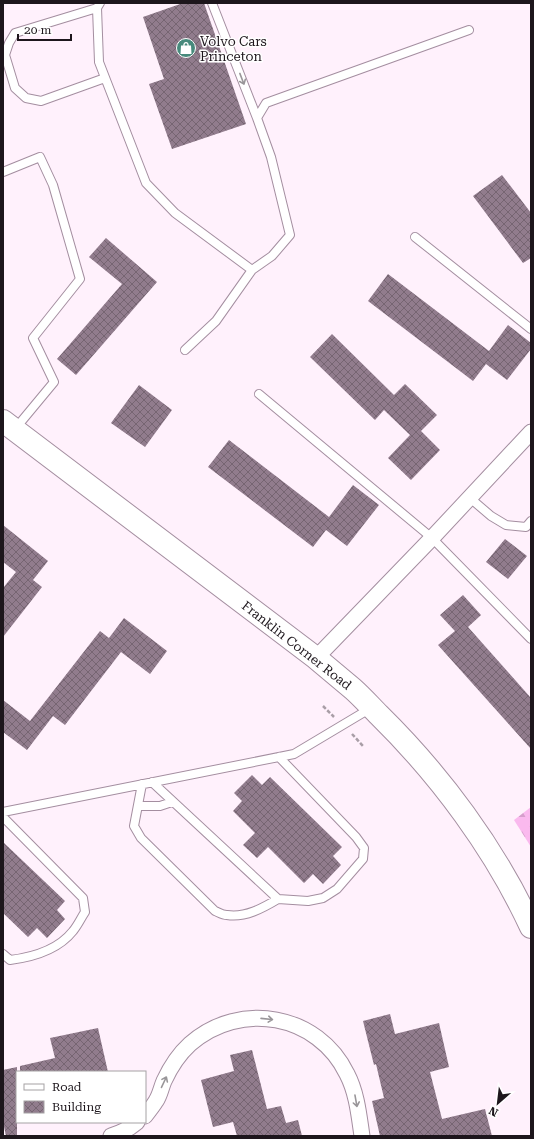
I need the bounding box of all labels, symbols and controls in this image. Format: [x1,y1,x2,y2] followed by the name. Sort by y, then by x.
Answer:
[18,16,71,42] scale bar
[24,23,51,37] text: 20 m
[200,34,267,64] place label: Volvo Cars Princeton
[175,37,197,59] shop icon: Volvo Cars Princeton
[238,72,246,84] one-way arrow
[239,598,355,693] street label: Franklin Corner Road
[260,1015,273,1023] one-way arrow
[16,1071,146,1123] legend
[161,1076,168,1088] one-way arrow
[52,1080,82,1094] text: Road
[478,1083,518,1123] north arrow
[352,1094,360,1107] one-way arrow
[52,1100,101,1114] text: Building
[486,1103,500,1119] text: N

